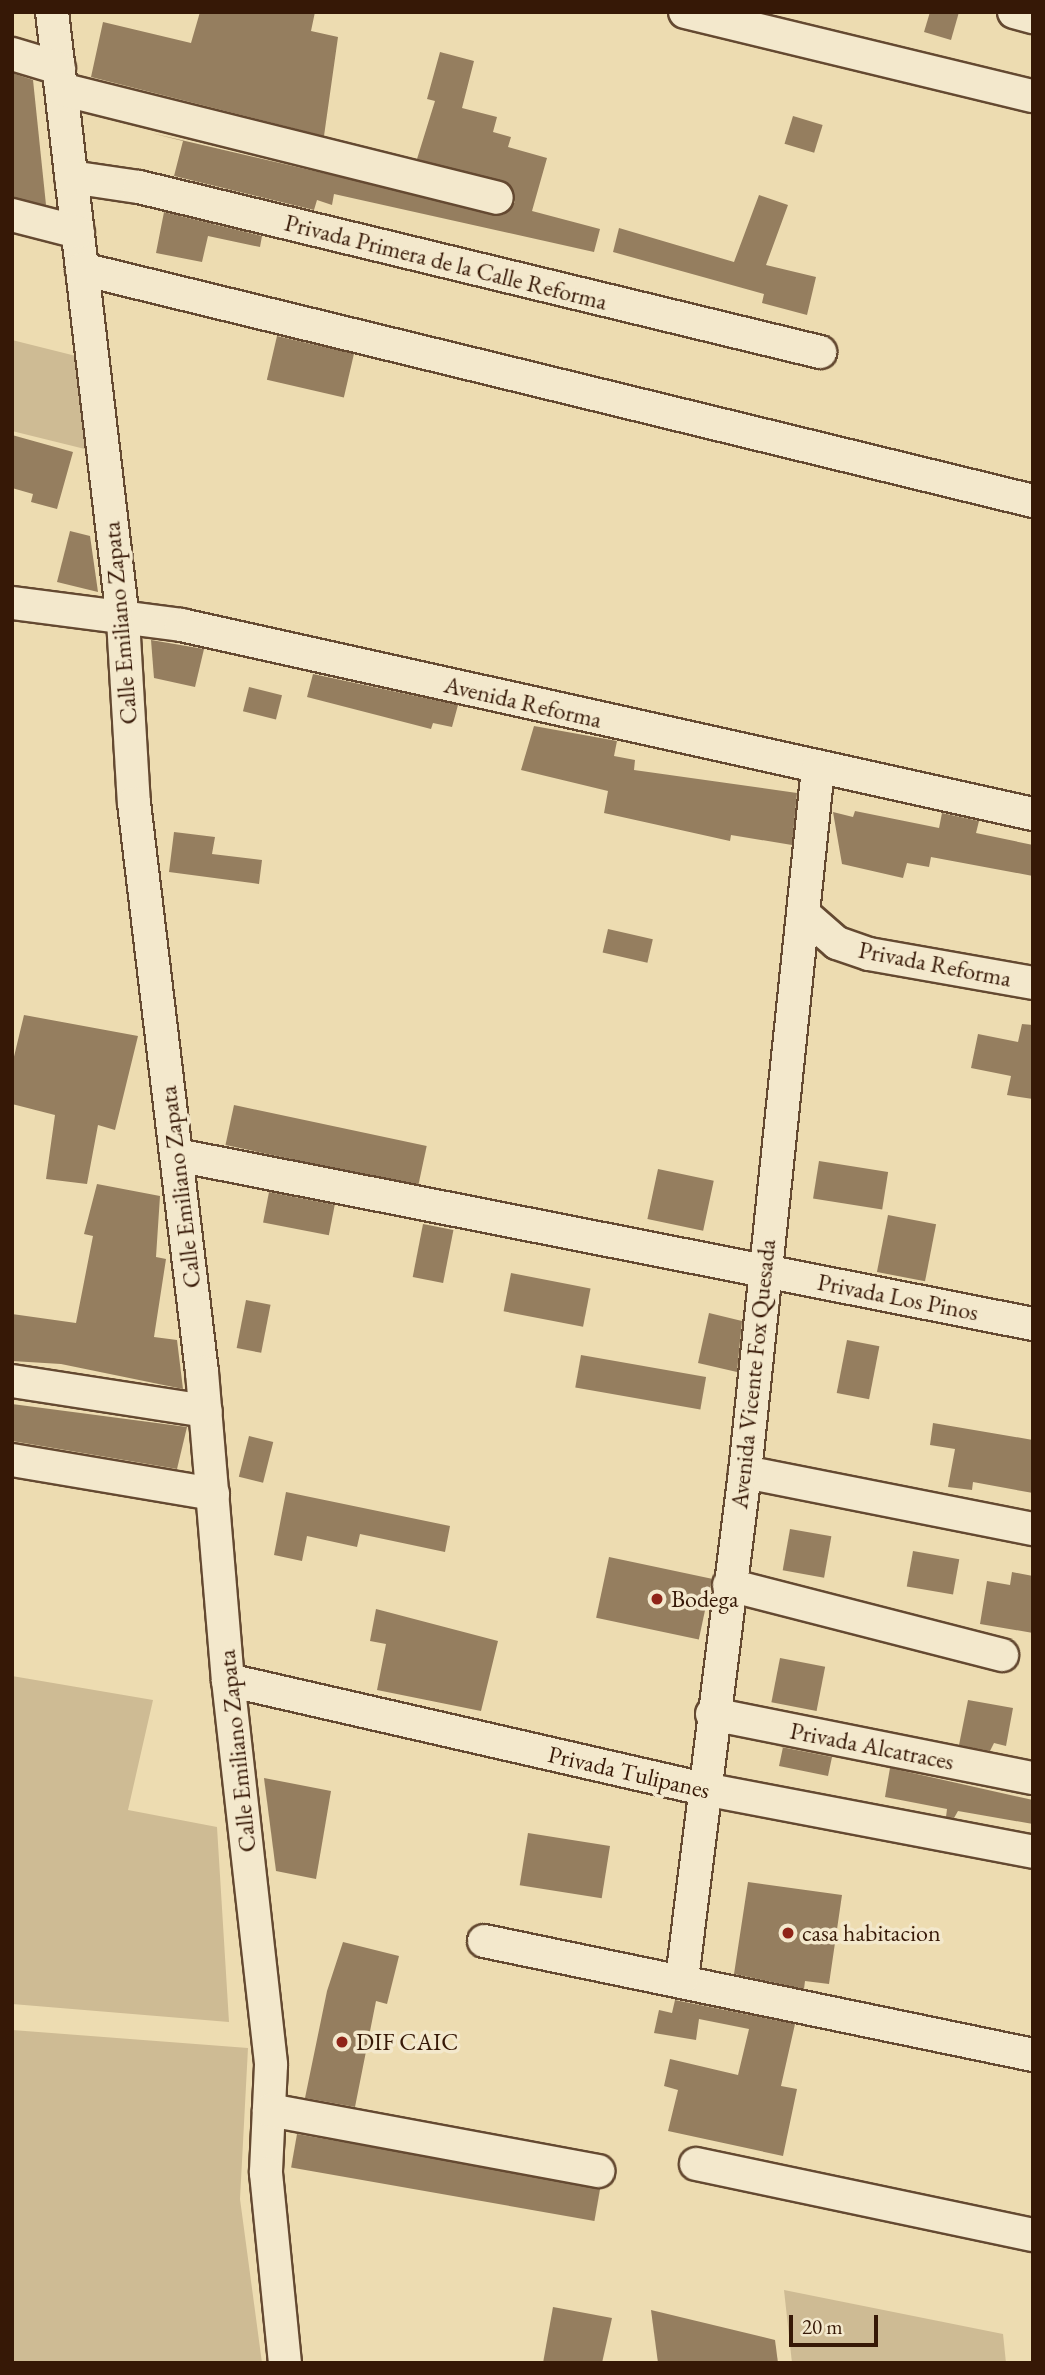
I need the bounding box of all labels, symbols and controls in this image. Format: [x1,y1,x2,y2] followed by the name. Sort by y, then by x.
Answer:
[282,208,610,316] street label: Privada Primera de la Calle Reforma
[97,520,143,726] street label: Calle Emiliano Zapata
[441,670,605,734] street label: Avenida Reforma
[856,935,1014,993] street label: Privada Reforma
[153,1084,207,1290] street label: Calle Emiliano Zapata
[725,1238,781,1510] street label: Avenida Vicente Fox Quesada
[815,1267,981,1327] street label: Privada Los Pinos
[671,1585,738,1613] place label: Bodega
[649,1591,665,1607] marker: Bodega
[212,1648,262,1854] street label: Calle Emiliano Zapata
[788,1716,956,1776] street label: Privada Alcatraces
[545,1739,713,1805] street label: Privada Tulipanes
[802,1919,941,1947] place label: casa habitacion
[780,1925,796,1941] marker: casa habitacion
[356,2028,458,2056] place label: DIF CAIC
[334,2034,350,2050] marker: DIF CAIC
[793,2302,882,2346] scale bar
[802,2313,843,2340] text: 20 m

